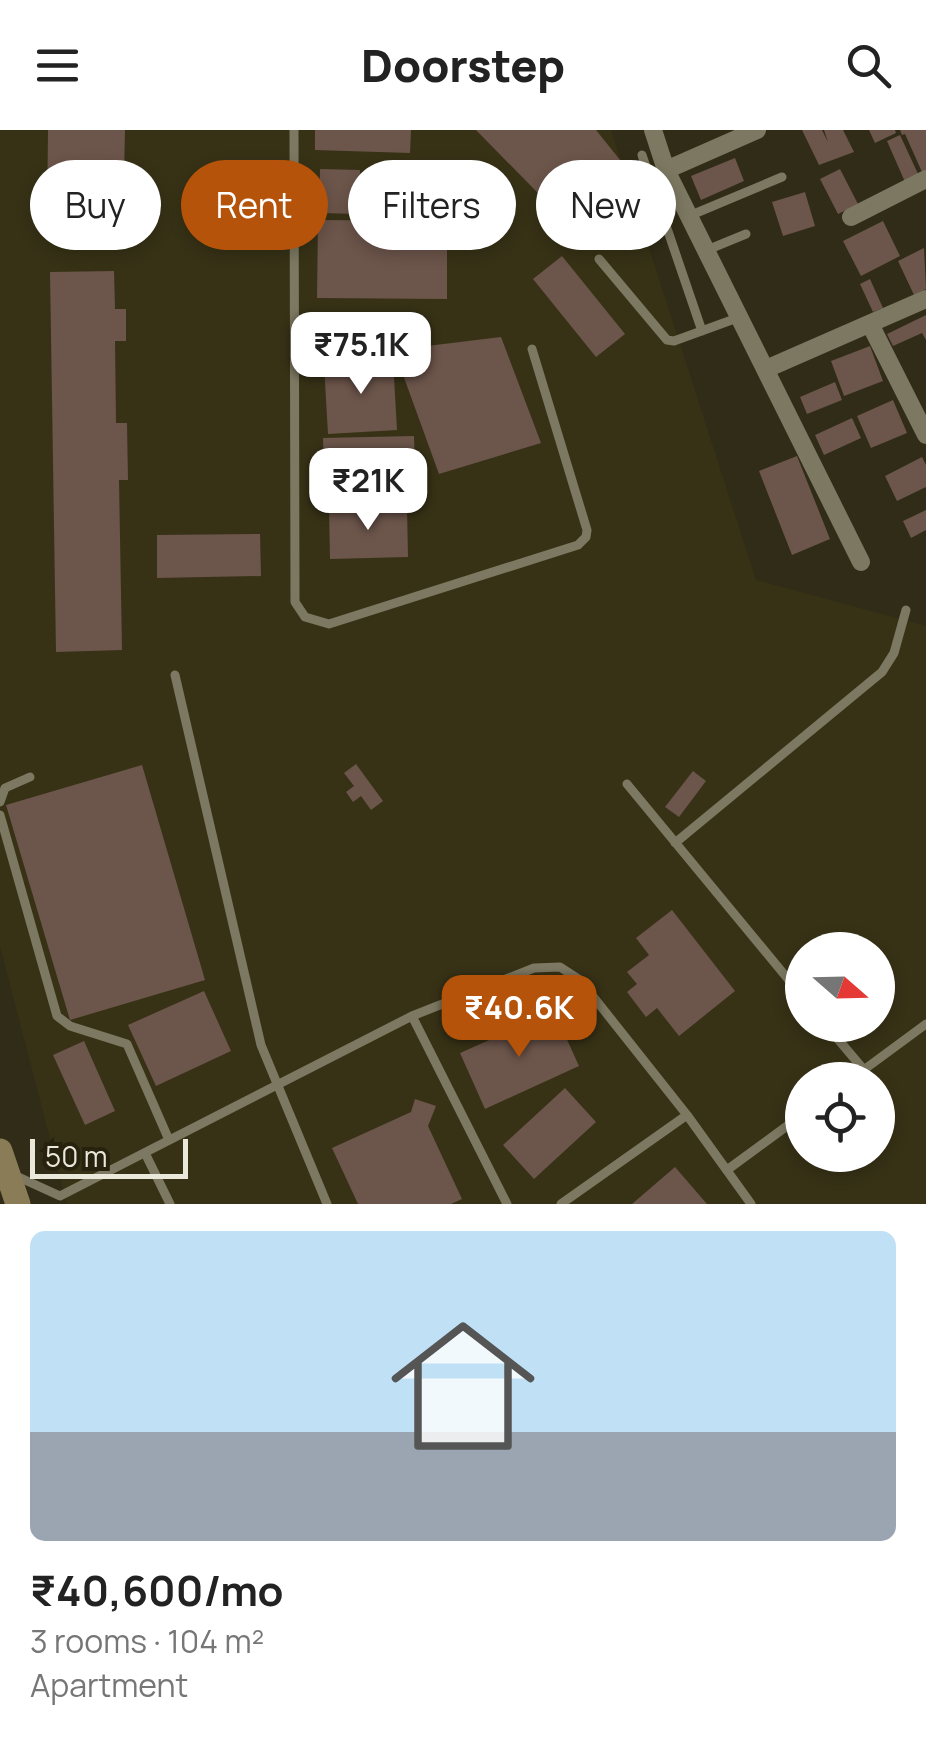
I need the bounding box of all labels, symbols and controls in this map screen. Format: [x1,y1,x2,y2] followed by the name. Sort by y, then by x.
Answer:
[361,34,565,96] text: Doorstep
[30,38,85,93] icon: menu
[841,38,896,93] icon: search
[30,160,161,250] chip: Buy
[181,160,328,250] chip: Rent
[348,160,516,250] chip: Filters
[536,160,676,250] chip: New
[280,312,442,397] pin: ₹75.1K
[313,322,409,366] text: ₹75.1K
[309,448,427,533] pin: ₹21K
[331,458,405,502] text: ₹21K
[785,932,895,1042] north arrow
[785,932,895,1172] map controls
[438,975,600,1060] pin: ₹40.6K
[464,985,574,1029] text: ₹40.6K
[785,1062,895,1172] button: locate
[30,1134,188,1178] scale bar
[45,1137,108,1175] text: 50 m
[373,1296,553,1476] icon: home
[30,1561,284,1619] text: ₹40,600/mo
[30,1619,264,1663] text: 3 rooms · 104 m²
[30,1663,188,1707] text: Apartment

